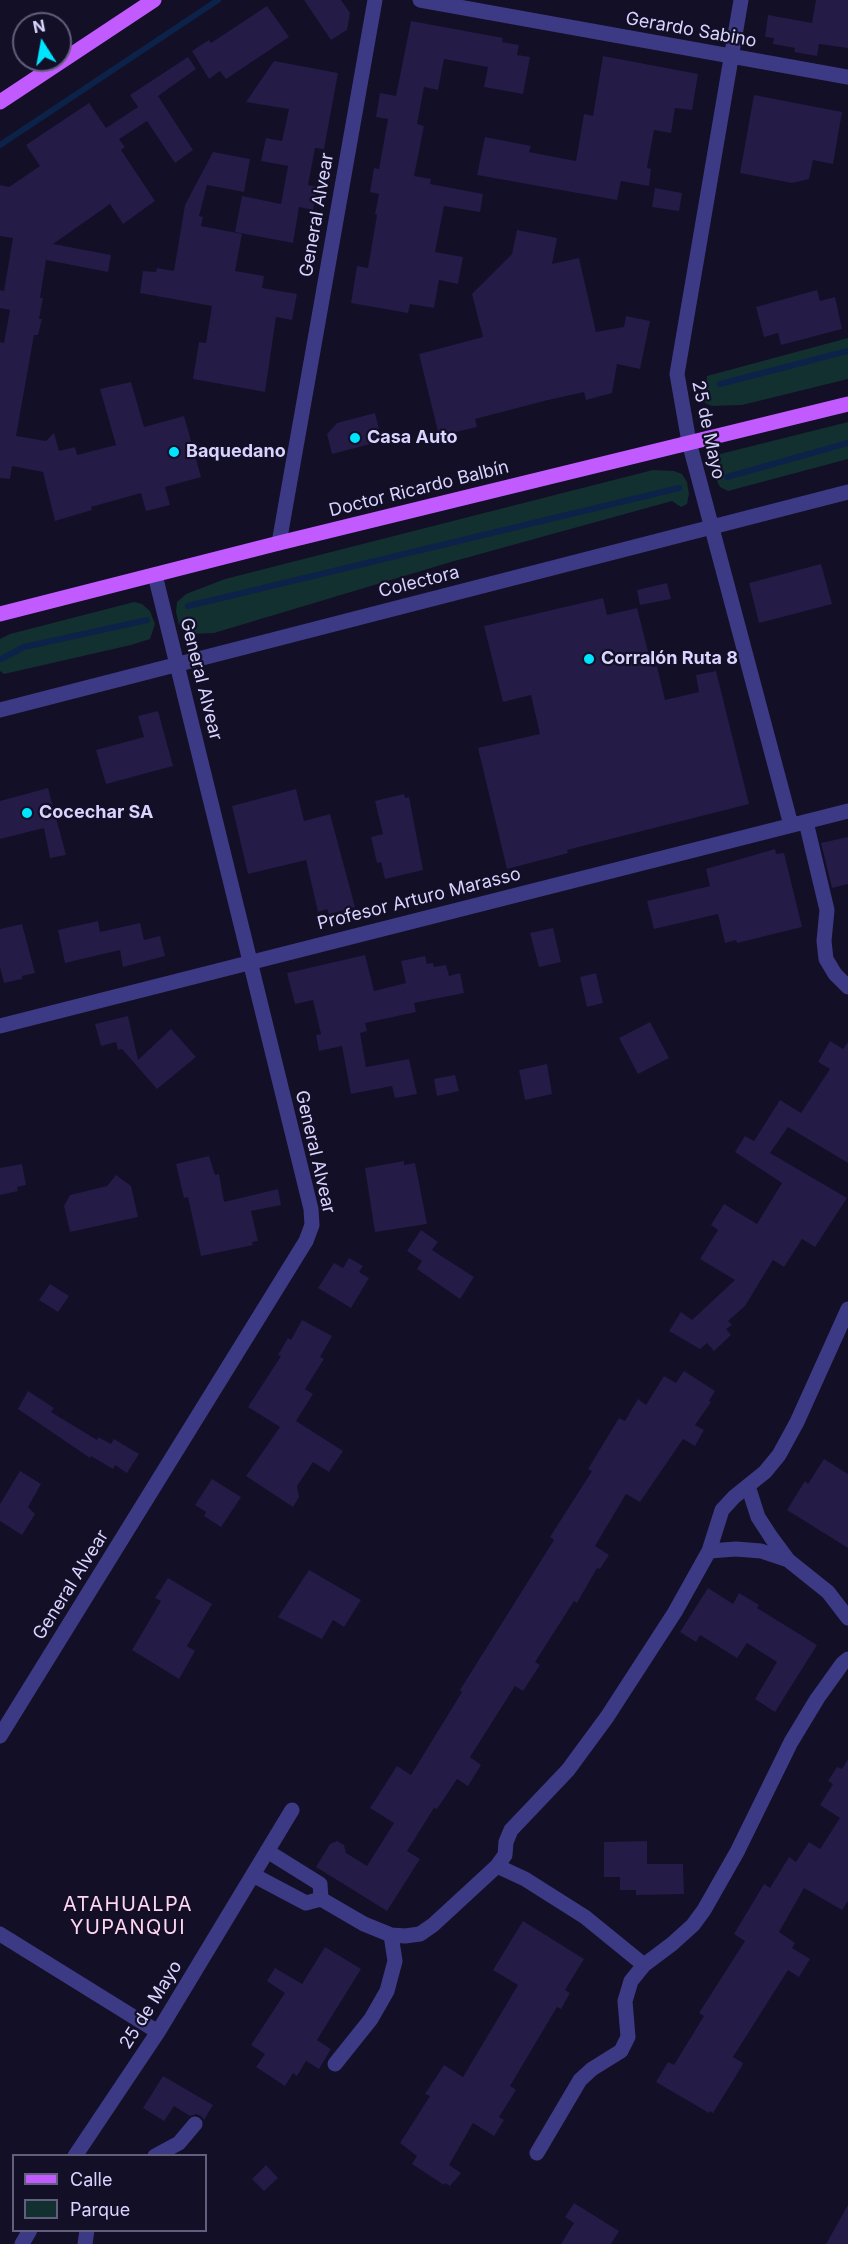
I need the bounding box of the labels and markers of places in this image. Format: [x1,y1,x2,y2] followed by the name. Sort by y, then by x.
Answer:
[367,427,458,449] place label: Casa Auto
[348,431,362,445] marker: Casa Auto
[186,441,286,463] place label: Baquedano
[167,445,181,459] marker: Baquedano
[601,648,738,670] place label: Corralón Ruta 8
[582,652,596,666] marker: Corralón Ruta 8
[39,802,153,824] place label: Cocechar SA
[20,806,34,820] marker: Cocechar SA

